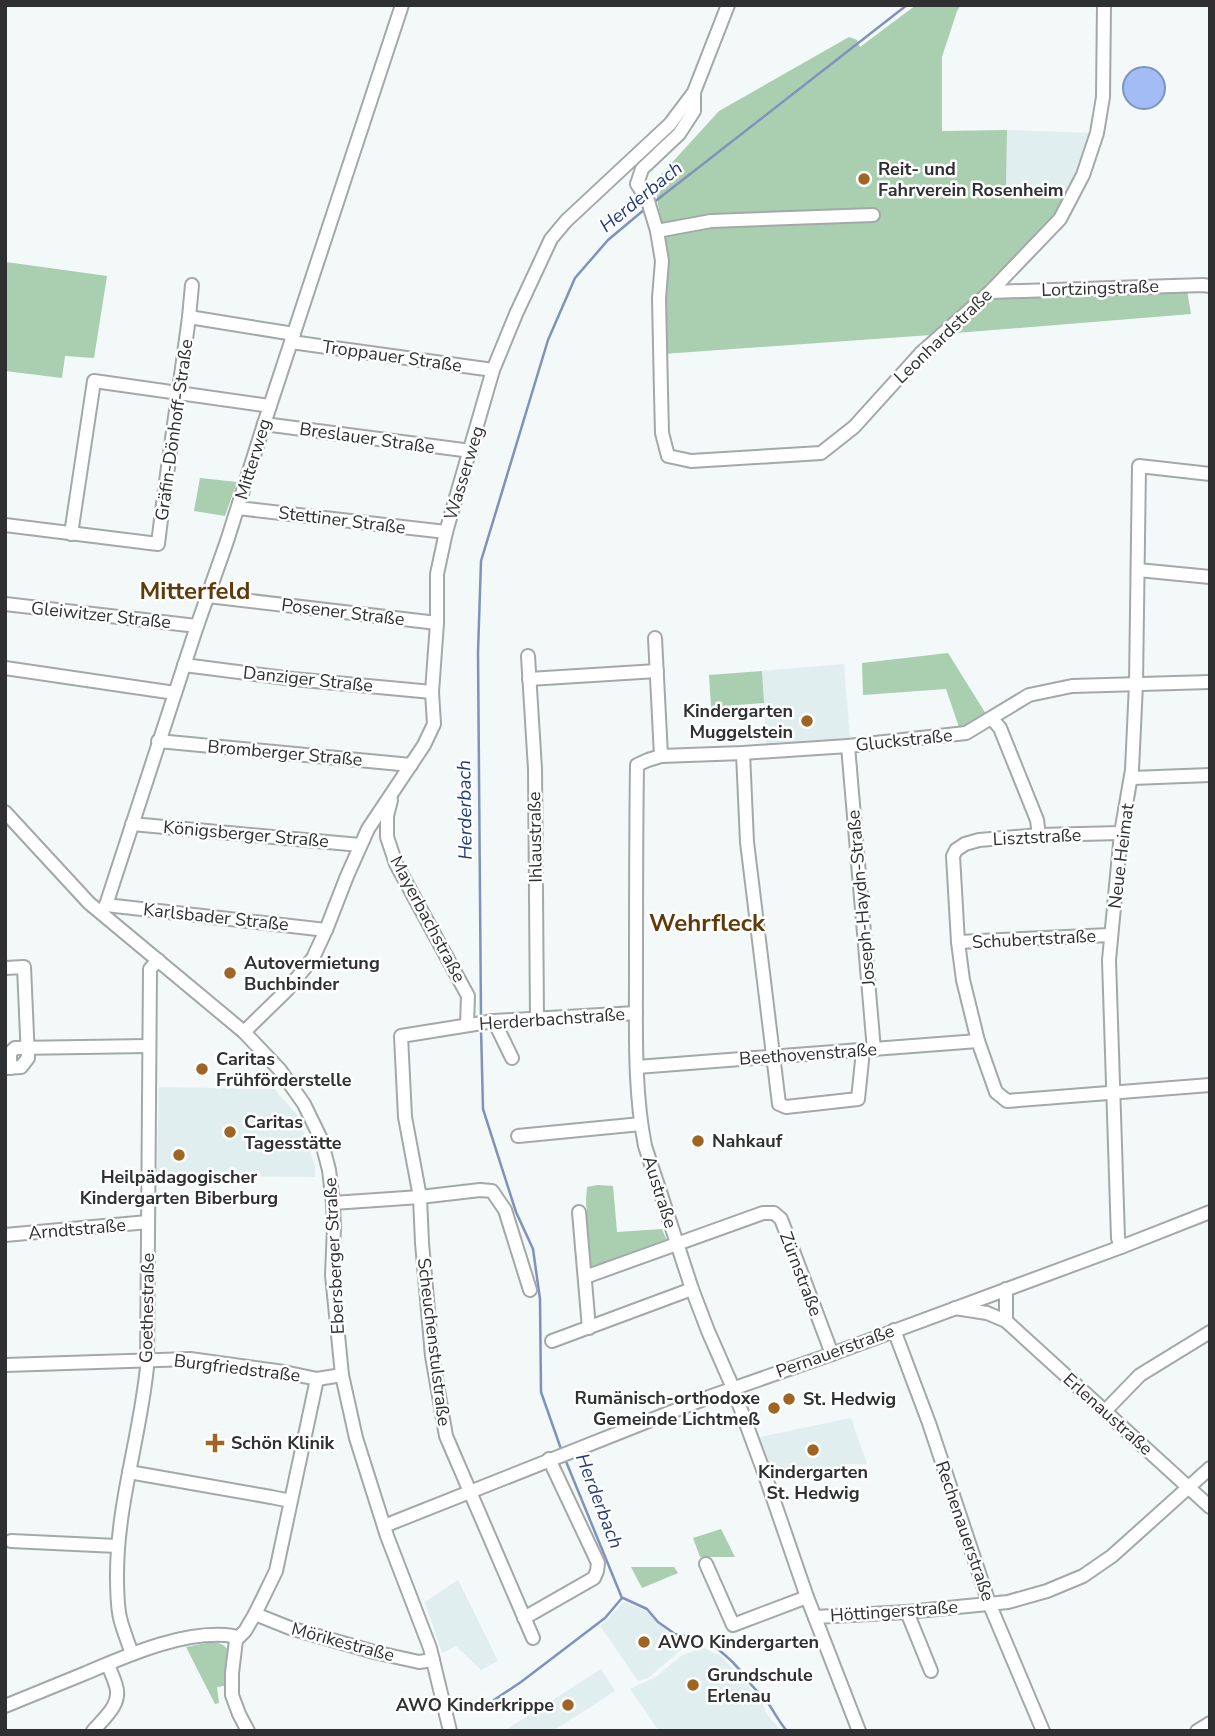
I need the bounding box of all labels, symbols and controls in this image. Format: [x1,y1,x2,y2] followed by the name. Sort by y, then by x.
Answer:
[594,155,688,239] water label: Herderbach
[878,157,1064,202] place label: Reit- und Fahrverein Rosenheim
[856,171,872,187] marker: Reit- und Fahrverein Rosenheim
[1041,274,1159,302] street label: Lortzingstraße
[889,283,997,389] street label: Leonhardstraße
[321,334,463,378] street label: Troppauer Straße
[149,338,199,522] street label: Gräfin-Dönhoff-Straße
[229,416,277,502] street label: Mitterweg
[298,417,436,459] street label: Breslauer Straße
[438,423,490,523] street label: Wasserweg
[277,500,407,540] street label: Stettiner Straße
[139,575,251,607] district label: Mitterfeld
[280,593,406,631] street label: Posener Straße
[30,596,172,634] street label: Gleiwitzer Straße
[242,660,374,698] street label: Danziger Straße
[683,699,793,744] place label: Kindergarten Muggelstein
[799,713,815,729] marker: Kindergarten Muggelstein
[854,723,954,757] street label: Gluckstraße
[207,734,363,772] street label: Bromberger Straße
[451,760,479,860] water label: Herderbach
[522,791,548,883] street label: Ihlaustraße
[1103,801,1139,910] street label: Neue Heimat
[841,809,881,988] street label: Joseph-Haydn-Straße
[162,815,330,853] street label: Königsberger Straße
[992,823,1082,851] street label: Lisztstraße
[385,852,471,986] street label: Mayerbachstraße
[142,897,290,937] street label: Karlsbader Straße
[649,907,766,939] district label: Wehrfleck
[971,924,1097,954] street label: Schubertstraße
[244,951,380,996] place label: Autovermietung Buchbinder
[222,965,238,981] marker: Autovermietung Buchbinder
[478,1002,626,1036] street label: Herderbachstraße
[738,1037,878,1071] street label: Beethovenstraße
[216,1047,352,1092] place label: Caritas Frühförderstelle
[194,1061,210,1077] marker: Caritas Frühförderstelle
[244,1110,342,1155] place label: Caritas Tagesstätte
[222,1124,238,1140] marker: Caritas Tagesstätte
[712,1129,783,1153] place label: Nahkauf
[690,1133,706,1149] marker: Nahkauf
[171,1147,187,1163] marker: Heilpädagogischer Kindergarten Biberburg
[637,1153,683,1231] street label: Austraße
[80,1165,278,1210] place label: Heilpädagogischer Kindergarten Biberburg
[318,1177,350,1335] street label: Ebersberger Straße
[27,1213,127,1245] street label: Arndtstraße
[774,1228,828,1320] street label: Zürnstraße
[134,1253,160,1363] street label: Goethestraße
[412,1257,456,1427] street label: Scheuchenstulstraße
[773,1318,897,1384] street label: Pernauerstraße
[172,1348,302,1388] street label: Burgfriedstraße
[1058,1367,1158,1461] street label: Erlenaustraße
[575,1386,760,1431] place label: Rumänisch-orthodoxe Gemeinde Lichtmeß
[803,1387,896,1411] place label: St. Hedwig
[781,1391,797,1407] marker: St. Hedwig
[766,1400,782,1416] marker: Rumänisch-orthodoxe Gemeinde Lichtmeß
[231,1431,335,1455] place label: Schön Klinik
[205,1433,225,1453] marker: Schön Klinik
[805,1442,821,1458] marker: Kindergarten St. Hedwig
[569,1450,629,1552] water label: Herderbach
[930,1458,1000,1604] street label: Rechenauerstraße
[758,1460,868,1505] place label: Kindergarten St. Hedwig
[829,1595,959,1627] street label: Höttingerstraße
[289,1617,397,1667] street label: Mörikestraße
[658,1630,819,1654] place label: AWO Kindergarten
[636,1634,652,1650] marker: AWO Kindergarten
[707,1663,813,1708] place label: Grundschule Erlenau
[685,1677,701,1693] marker: Grundschule Erlenau
[396,1693,554,1717] place label: AWO Kinderkrippe
[560,1697,576,1713] marker: AWO Kinderkrippe

